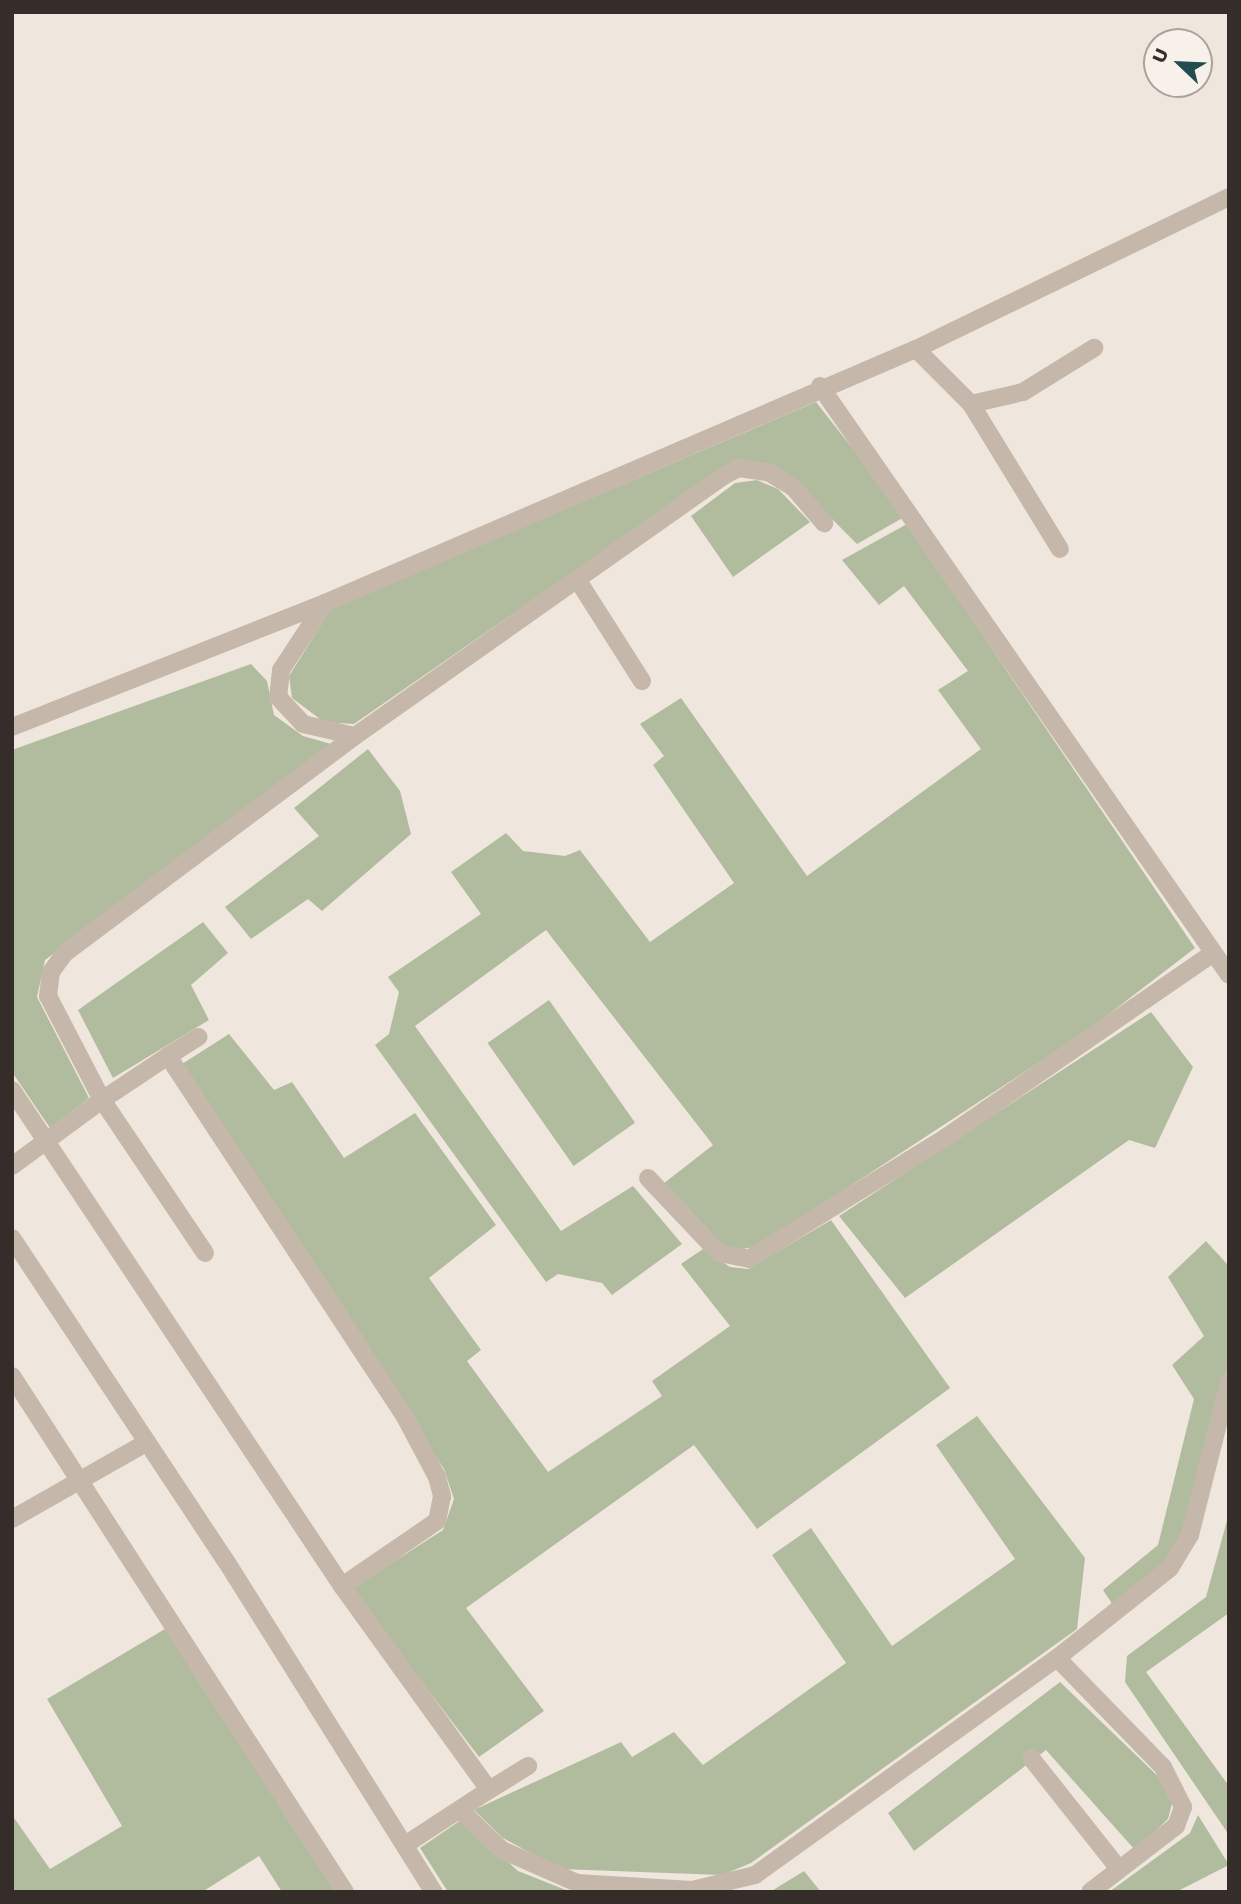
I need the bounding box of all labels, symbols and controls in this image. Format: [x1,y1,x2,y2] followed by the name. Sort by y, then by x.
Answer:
[1143,28,1213,98] north arrow
[1147,45,1173,66] text: U

